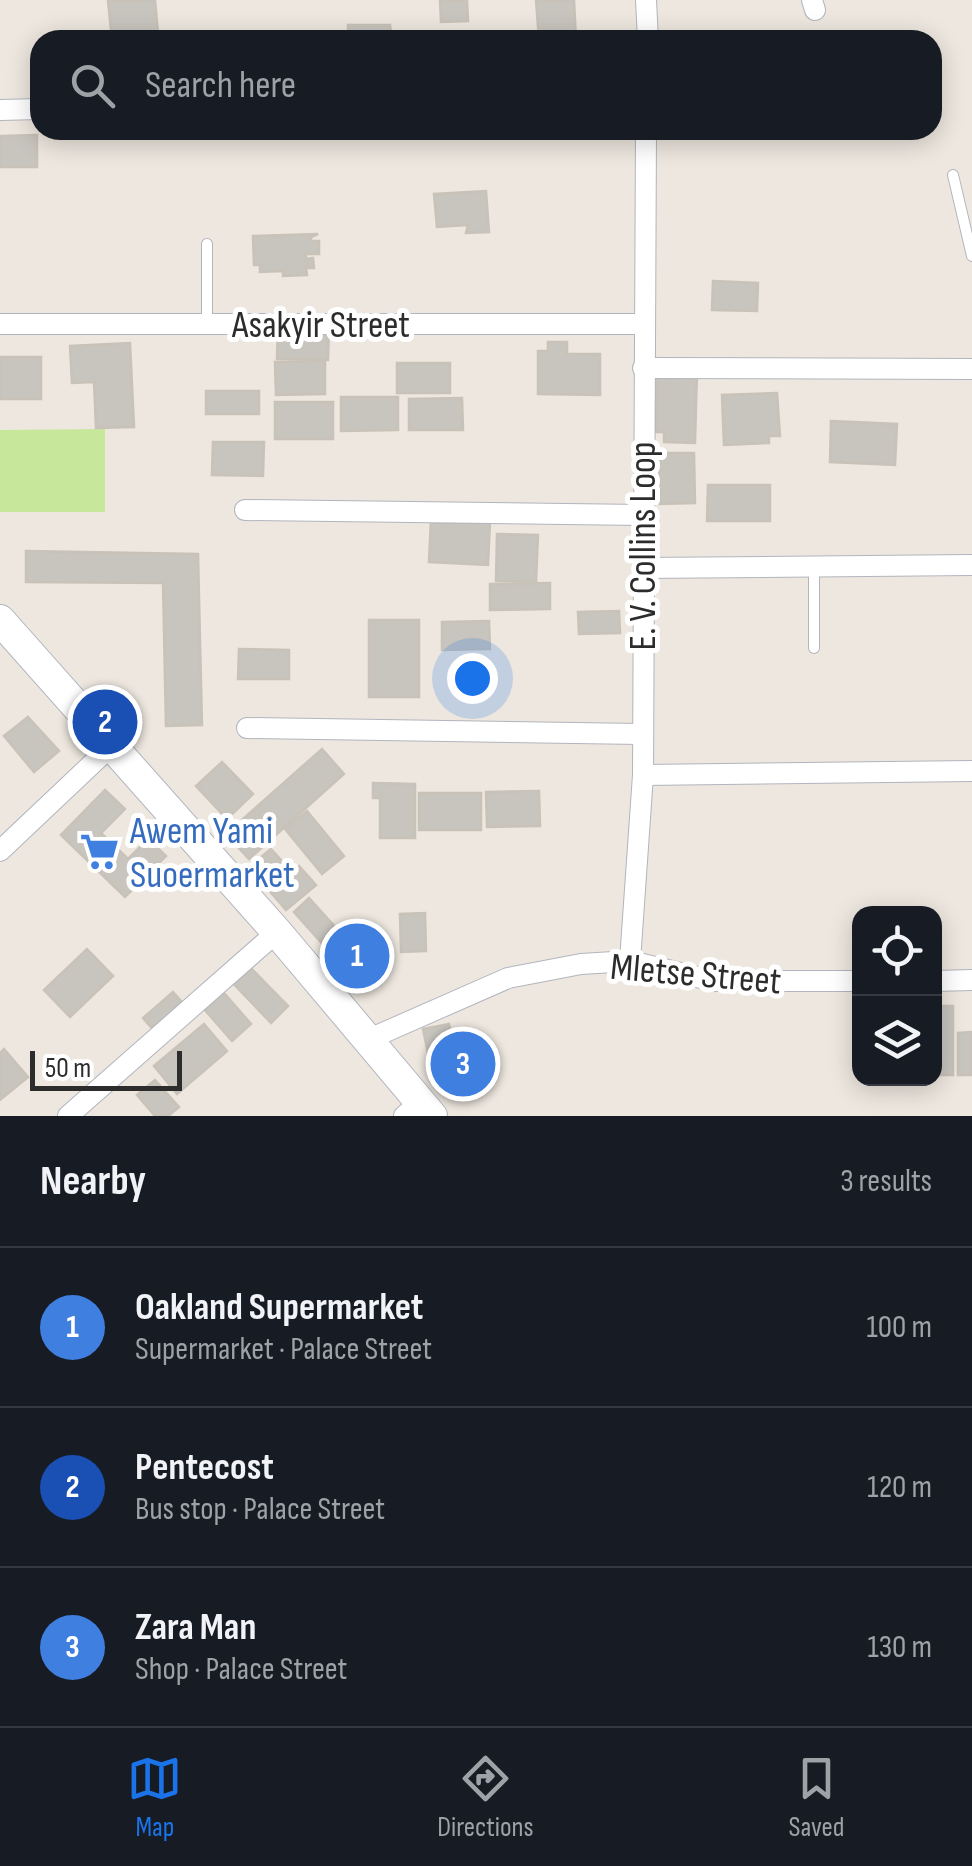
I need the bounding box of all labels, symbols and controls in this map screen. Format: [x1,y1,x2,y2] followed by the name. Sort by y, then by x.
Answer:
[30,30,942,140] search box
[65,58,120,113] icon: search
[145,63,296,108] text: Search here
[231,303,410,348] street label: Asakyir Street
[621,442,666,650] street label: E. V. Collins Loop
[447,653,498,704] your location
[72,684,138,760] pin: 2
[129,809,295,898] place label: Awem Yami Suoermarket
[79,831,121,873] supermarket icon: Awem Yami Suoermarket
[852,906,942,1086] map controls
[852,906,942,996] button: locate
[324,918,390,994] pin: 1
[609,945,783,1004] street label: Mletse Street
[852,996,942,1086] button: layers
[430,1026,496,1102] pin: 3
[30,1046,182,1090] scale bar
[45,1052,91,1085] text: 50 m
[40,1156,146,1207] text: Nearby
[840,1162,932,1201] text: 3 results
[135,1285,423,1330] text: Oakland Supermarket
[66,1308,79,1347] text: 1
[867,1308,932,1347] text: 100 m
[135,1330,432,1369] text: Supermarket · Palace Street
[135,1445,274,1490] text: Pentecost
[65,1468,80,1507] text: 2
[867,1468,932,1507] text: 120 m
[135,1490,385,1529] text: Bus stop · Palace Street
[135,1605,256,1650] text: Zara Man
[65,1628,80,1667] text: 3
[867,1628,932,1667] text: 130 m
[135,1650,347,1689] text: Shop · Palace Street
[127,1751,182,1844] tab: Map
[437,1751,534,1844] tab: Directions
[788,1751,845,1844] tab: Saved

